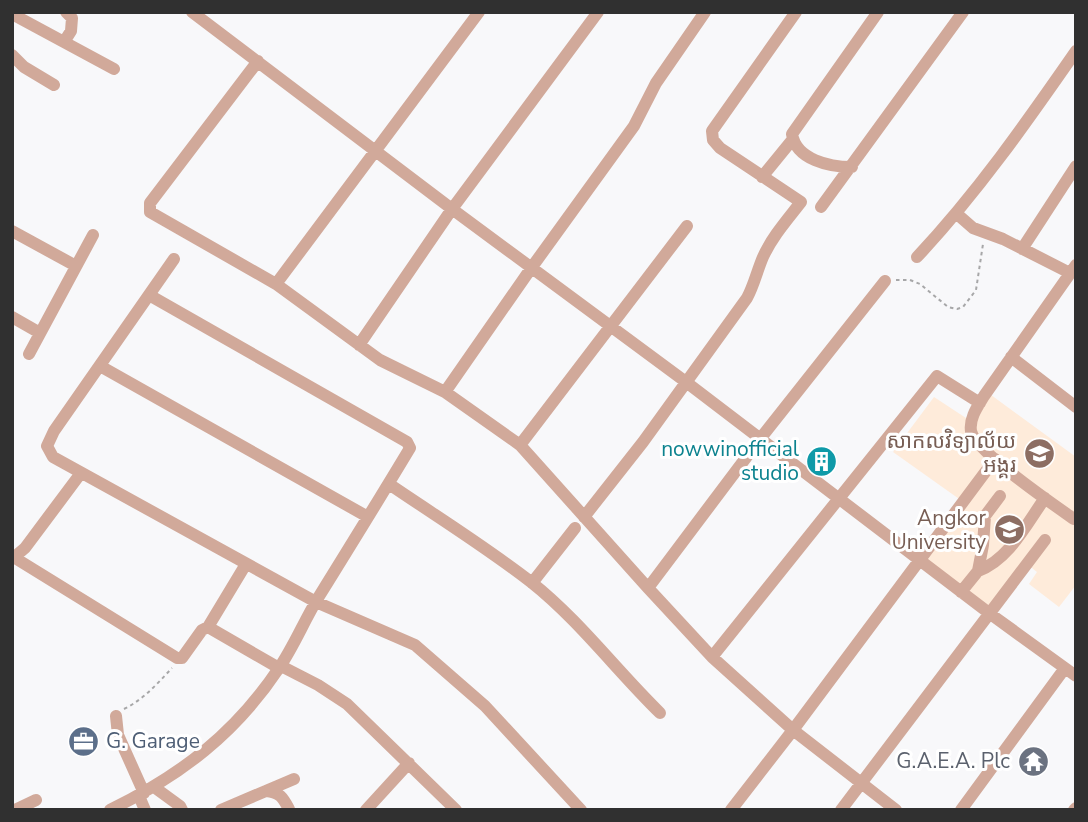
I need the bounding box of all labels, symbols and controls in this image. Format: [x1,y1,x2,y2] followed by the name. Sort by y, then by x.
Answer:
[887,427,1016,479] place label: សាកលវិទ្យាល័យ អង្គរ
[661,435,800,487] place label: nowwinofficial studio
[1022,436,1056,470] school or university icon: សាកលវិទ្យាល័យ អង្គរ
[805,444,839,478] building icon: nowwinofficial studio
[891,504,986,556] place label: Angkor University
[992,513,1026,547] school or university icon: Angkor University
[66,724,100,758] office icon: G. Garage
[106,727,200,755] place label: G. Garage
[1016,744,1050,778] temple icon: G.A.E.A. Plc
[896,747,1010,775] place label: G.A.E.A. Plc

